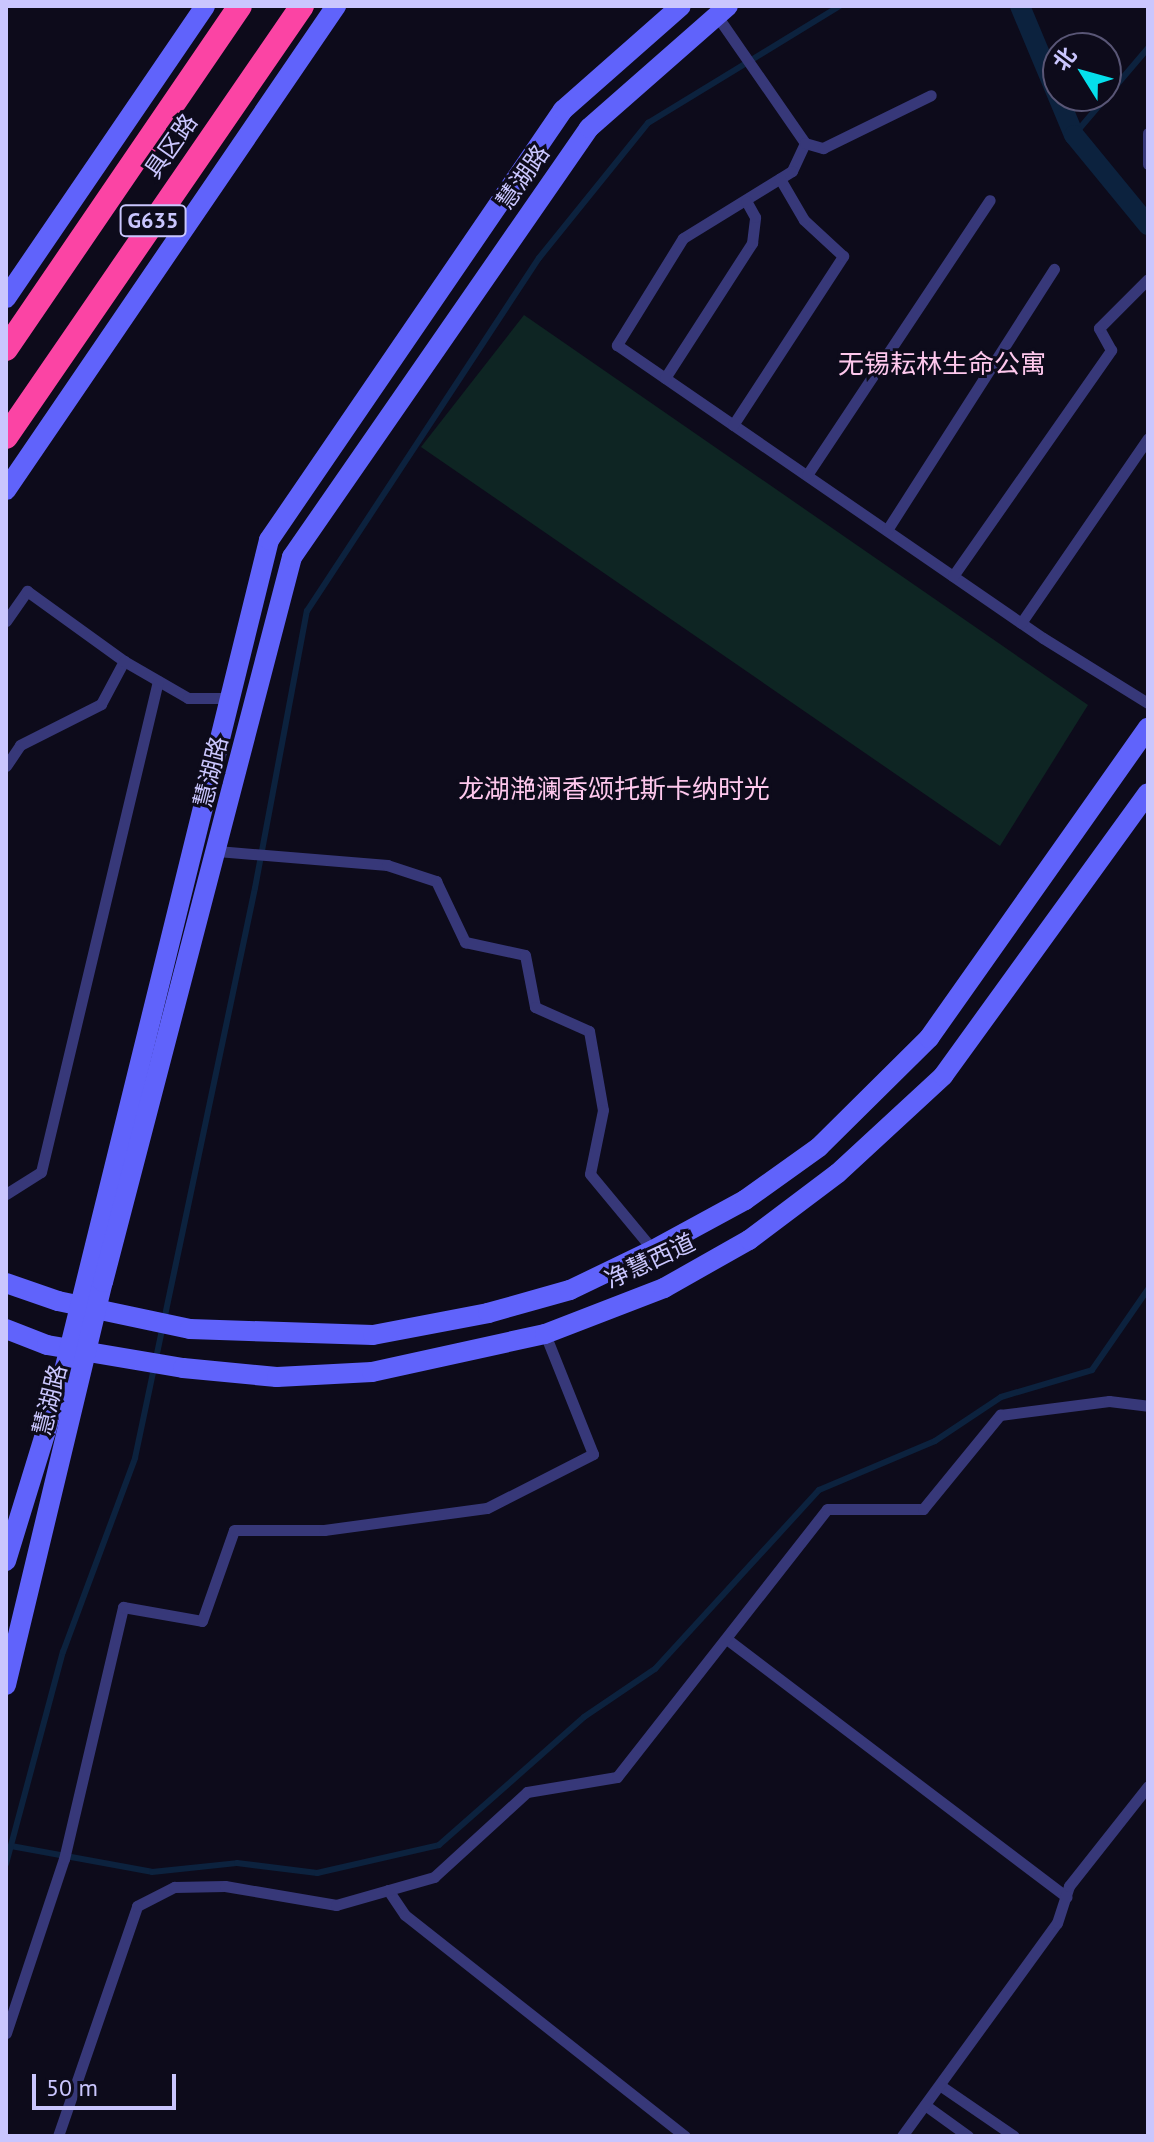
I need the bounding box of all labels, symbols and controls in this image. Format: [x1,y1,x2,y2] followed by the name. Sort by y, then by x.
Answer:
[1042,32,1122,112] north arrow
[1047,42,1082,76] text: 北
[139,108,203,184] street label: 具区路
[491,139,555,215] street label: 慧湖路
[119,203,187,239] road number: G635
[838,348,1046,380] district label: 无锡耘林生命公寓
[188,734,234,810] street label: 慧湖路
[458,773,770,805] district label: 龙湖滟澜香颂托斯卡纳时光
[600,1228,700,1294] street label: 净慧西道
[27,1362,73,1438] street label: 慧湖路
[36,2058,180,2108] scale bar
[46,2072,98,2103] text: 50 m

